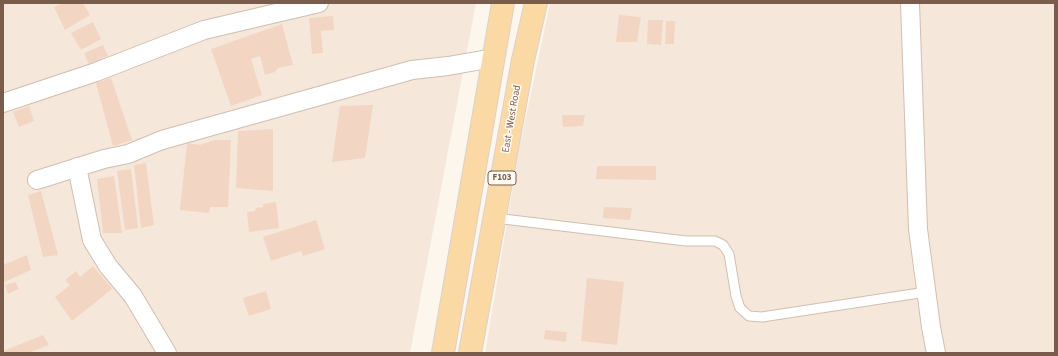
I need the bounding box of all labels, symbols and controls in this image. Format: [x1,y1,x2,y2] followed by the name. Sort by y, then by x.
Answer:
[500,84,524,154] street label: East - West Road
[488,171,516,185] road number: F103

